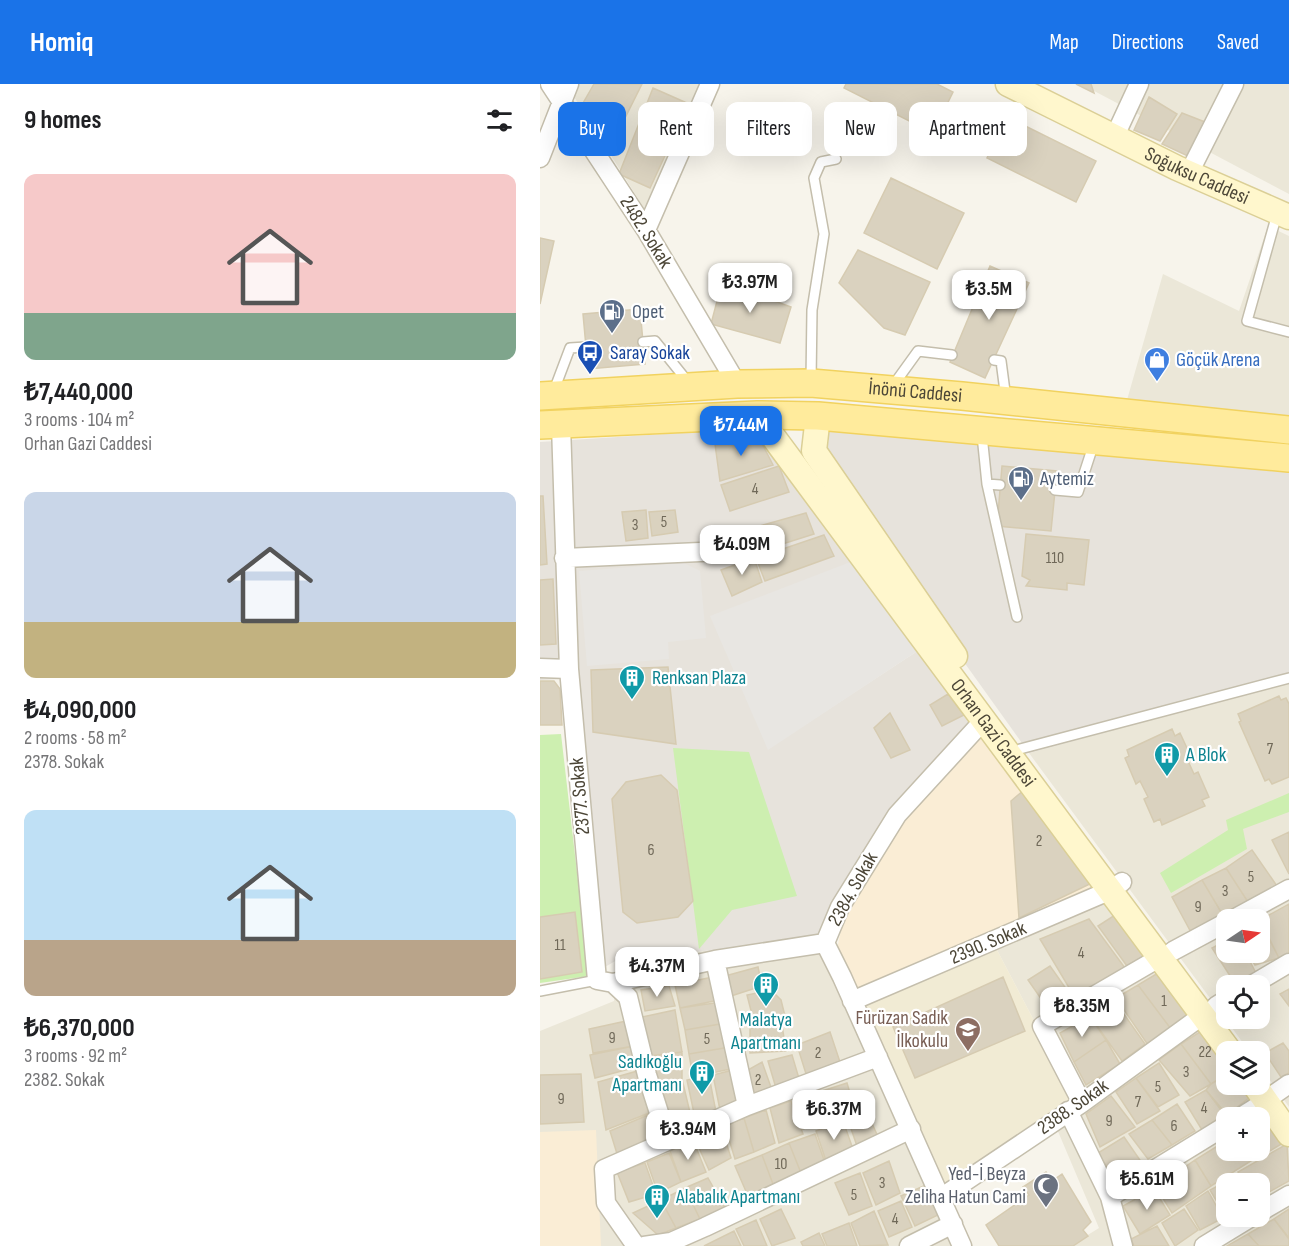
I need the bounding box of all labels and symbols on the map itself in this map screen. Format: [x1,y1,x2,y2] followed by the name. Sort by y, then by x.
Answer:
[1141,142,1253,210] street label: Soğuksu Caddesi
[614,191,678,273] street label: 2482. Sokak
[701,263,799,314] pin: ₺3.97M
[947,270,1031,321] pin: ₺3.5M
[597,297,627,335] fuel station icon: Opet
[632,300,664,324] place label: Opet
[575,338,605,376] bus stop icon: Saray Sokak
[610,341,690,365] place label: Saray Sokak
[1142,345,1172,383] shop icon: Göçük Arena
[1176,348,1260,372] place label: Göçük Arena
[867,376,963,408] street label: İnönü Caddesi
[692,406,790,457] pin: ₺7.44M
[1006,464,1036,502] fuel station icon: Aytemiz
[1039,467,1094,491] place label: Aytemiz
[752,480,759,499] house number: 4
[661,513,667,532] house number: 5
[632,516,638,535] house number: 3
[693,525,791,576] pin: ₺4.09M
[1046,549,1064,568] house number: 110
[617,663,647,701] building icon: Renksan Plaza
[652,666,746,690] place label: Renksan Plaza
[945,674,1041,792] street label: Orhan Gazi Caddesi
[1152,740,1182,778] building icon: A Blok
[1267,740,1274,759] house number: 7
[1185,743,1227,767] place label: A Blok
[565,756,595,836] street label: 2377. Sokak
[1036,832,1042,851] house number: 2
[647,841,655,860] house number: 6
[823,847,883,930] street label: 2384. Sokak
[1248,868,1254,887] house number: 5
[1222,882,1228,901] house number: 3
[1194,898,1202,917] house number: 9
[1216,909,1270,963] north arrow
[946,916,1030,970] street label: 2390. Sokak
[554,936,566,955] house number: 11
[1078,944,1085,963] house number: 4
[608,947,706,998] pin: ₺4.37M
[751,970,781,1008] building icon: Malatya Apartmanı
[1033,987,1131,1038] pin: ₺8.35M
[1161,992,1167,1011] house number: 1
[855,1006,948,1053] place label: Fürüzan Sadık İlkokulu
[730,1008,801,1055] place label: Malatya Apartmanı
[953,1015,983,1053] school or university icon: Fürüzan Sadık İlkokulu
[608,1029,616,1048] house number: 9
[704,1030,710,1049] house number: 5
[1198,1043,1212,1062] house number: 22
[815,1044,821,1063] house number: 2
[611,1050,682,1097] place label: Sadıkoğlu Apartmanı
[687,1058,717,1096] building icon: Sadıkoğlu Apartmanı
[1183,1063,1189,1082] house number: 3
[755,1071,761,1090] house number: 2
[1033,1074,1113,1140] street label: 2388. Sokak
[1155,1078,1161,1097] house number: 5
[557,1090,565,1109] house number: 9
[785,1090,883,1141] pin: ₺6.37M
[1135,1093,1142,1112] house number: 7
[1201,1099,1208,1118] house number: 4
[639,1110,737,1161] pin: ₺3.94M
[1105,1112,1113,1131] house number: 9
[1170,1117,1178,1136] house number: 6
[775,1155,787,1174] house number: 10
[1098,1160,1196,1211] pin: ₺5.61M
[905,1162,1026,1209] place label: Yed-İ Beyza Zeliha Hatun Cami
[1031,1171,1061,1209] mosque icon: Yed-İ Beyza Zeliha Hatun Cami
[879,1174,885,1193] house number: 3
[642,1182,672,1220] building icon: Alabalık Apartmanı
[675,1185,800,1209] place label: Alabalık Apartmanı
[851,1186,857,1205] house number: 5
[892,1210,899,1229] house number: 4

